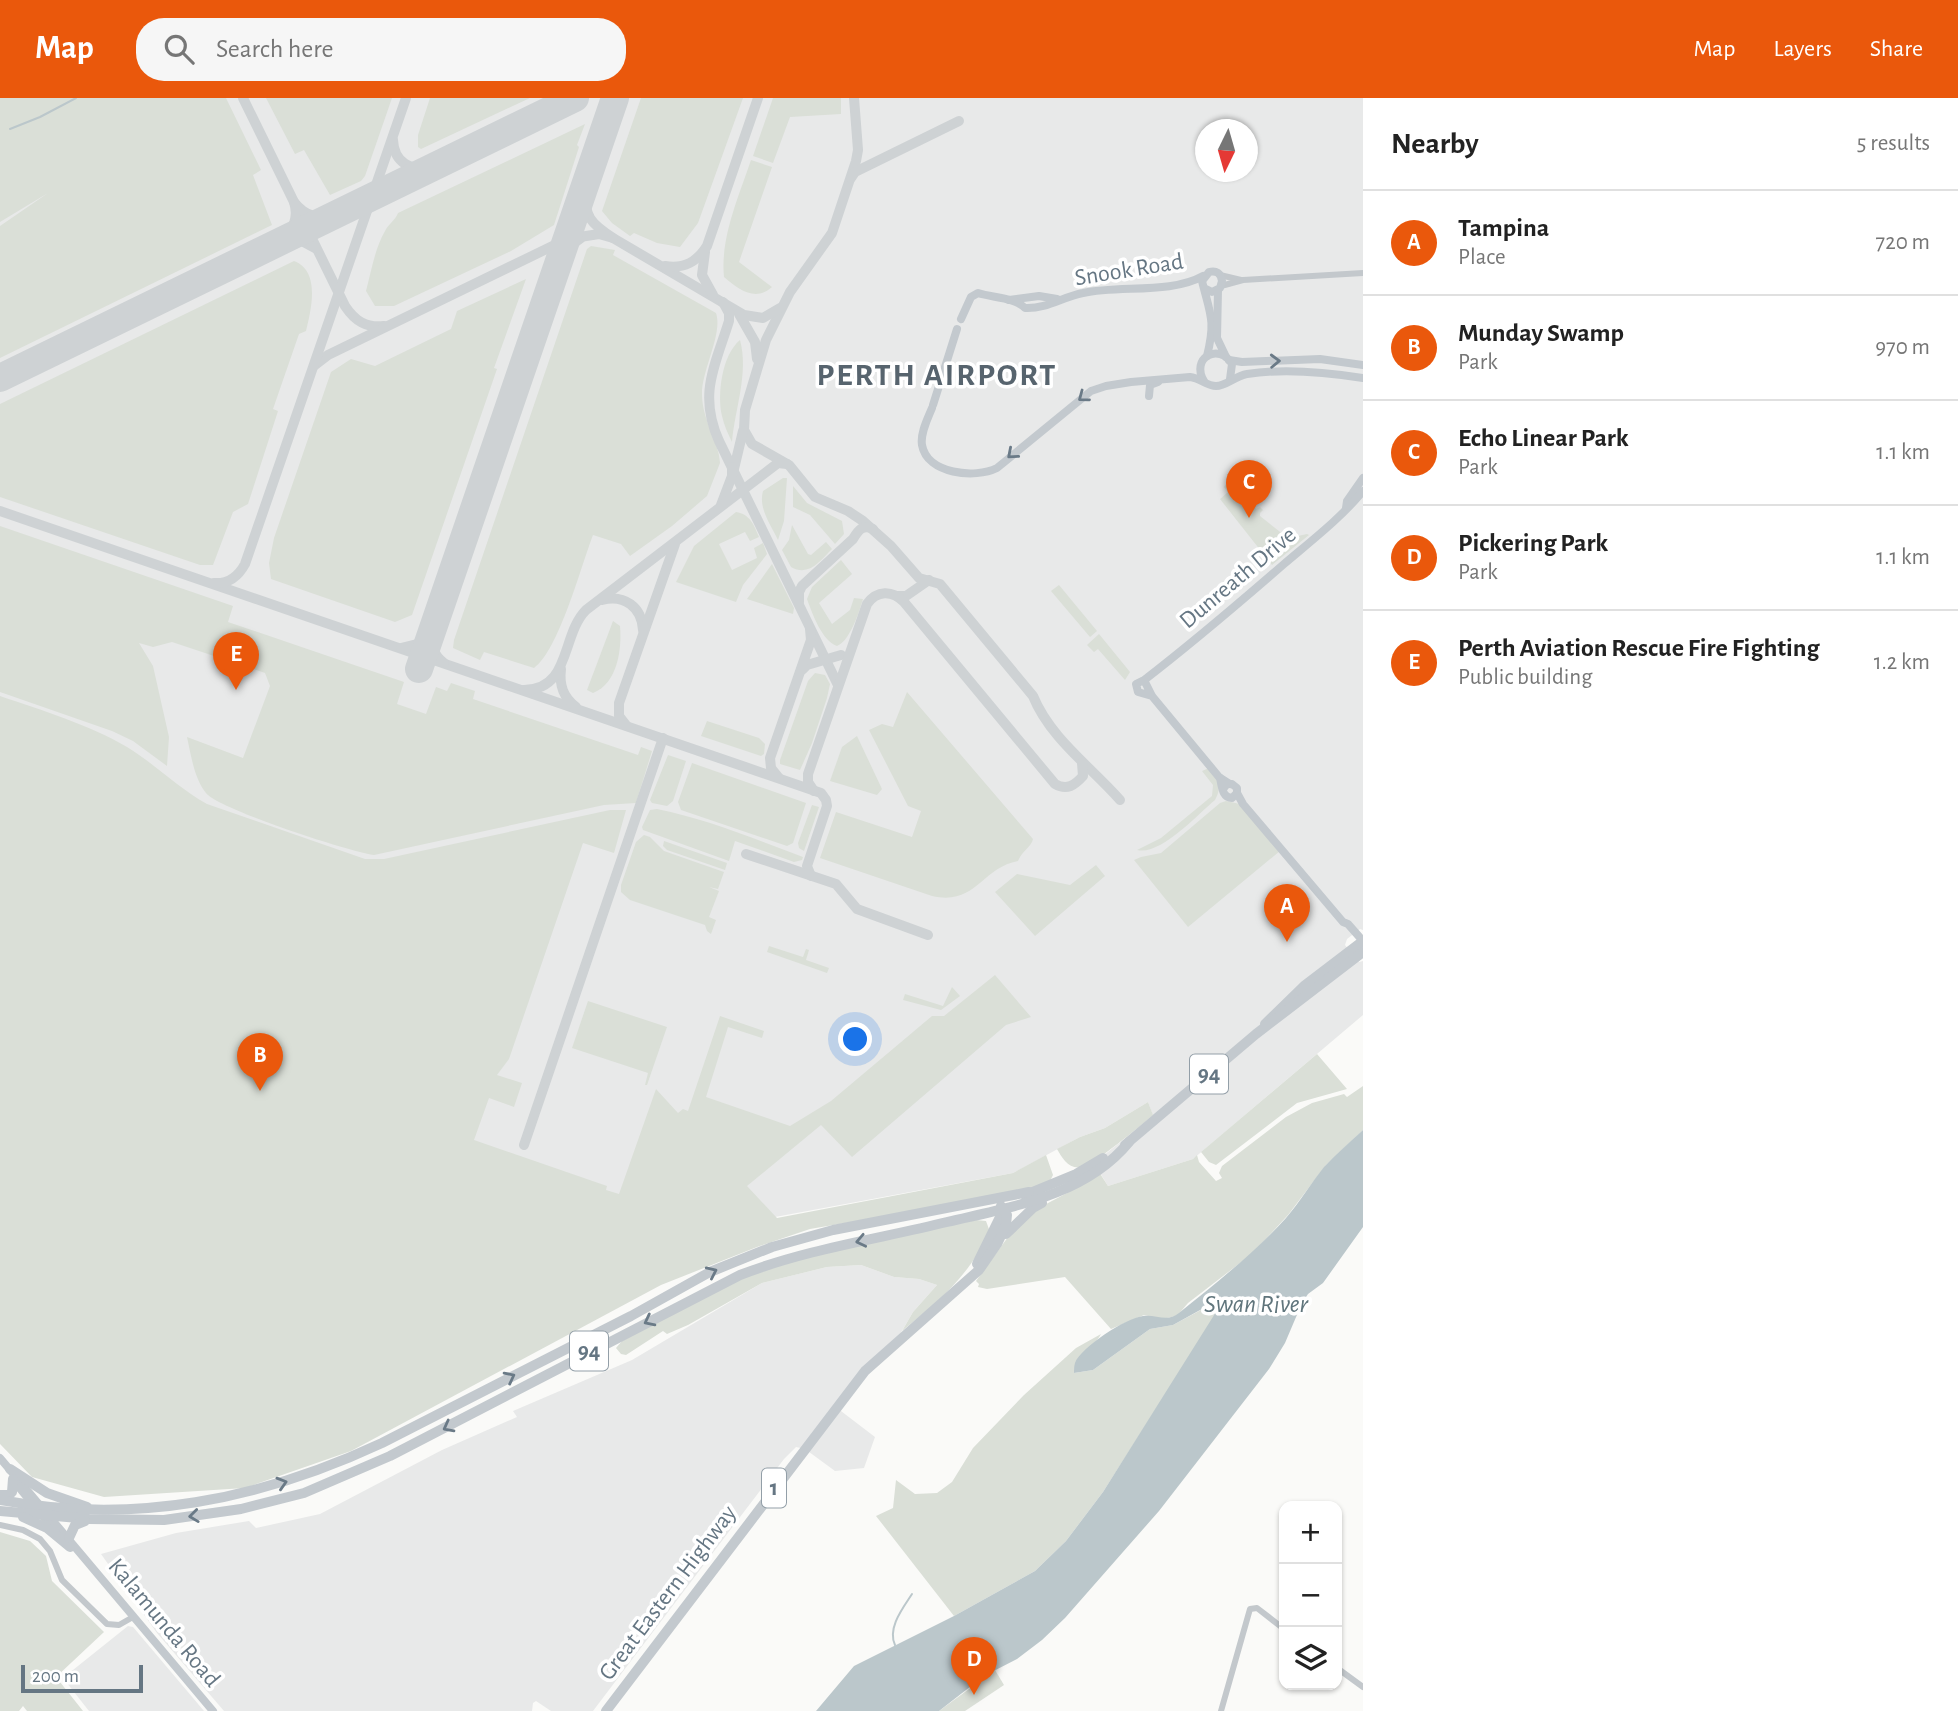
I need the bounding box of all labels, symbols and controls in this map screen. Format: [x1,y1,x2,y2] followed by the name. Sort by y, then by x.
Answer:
[136,18,626,81] search box
[160,30,198,68] icon: search
[35,32,94,65] text: Map
[216,36,334,62] text: Search here
[1693,37,1735,61] text: Map
[1773,37,1832,61] text: Layers
[1870,37,1923,61] text: Share
[1195,119,1258,182] north arrow
[1391,129,1479,159] text: Nearby
[1857,132,1930,155] text: 5 results
[1458,215,1549,241] text: Tampina
[1407,231,1421,254] text: A
[1876,231,1930,254] text: 720 m
[1458,246,1506,269] text: Place
[1073,250,1185,290] street label: Snook Road
[1458,320,1624,346] text: Munday Swamp
[1407,336,1421,359] text: B
[1875,336,1930,359] text: 970 m
[1458,351,1498,374] text: Park
[1269,354,1280,369] one-way arrow
[817,359,1057,391] district label: PERTH AIRPORT
[1078,389,1091,402] one-way arrow
[1458,425,1629,451] text: Echo Linear Park
[1408,441,1420,464] text: C
[1876,441,1930,464] text: 1.1 km
[1008,446,1021,458] one-way arrow
[1458,456,1498,479] text: Park
[1226,460,1272,518] pin: C
[1175,523,1301,633] street label: Dunreath Drive
[1458,530,1608,556] text: Pickering Park
[1406,546,1422,569] text: D
[1876,546,1930,569] text: 1.1 km
[1458,561,1498,584] text: Park
[213,632,259,690] pin: E
[1458,635,1820,661] text: Perth Aviation Rescue Fire Fighting
[1408,651,1420,674] text: E
[1874,651,1930,674] text: 1.2 km
[1458,666,1592,689] text: Public building
[1264,884,1310,942] pin: A
[838,1022,872,1056] your location
[237,1033,283,1091] pin: B
[1190,1054,1228,1093] road number: 94
[855,1233,867,1248] one-way arrow
[705,1266,717,1280] one-way arrow
[1204,1291,1309,1317] water label: Swan River
[644,1312,656,1326] one-way arrow
[570,1332,608,1370] road number: 94
[503,1372,515,1386] one-way arrow
[443,1419,455,1432] one-way arrow
[762,1469,786,1508] road number: 1
[275,1476,287,1491] one-way arrow
[595,1501,741,1685] street label: Great Eastern Highway
[1279,1501,1342,1690] map controls
[1279,1501,1342,1564] button: +
[188,1509,199,1524] one-way arrow
[104,1554,224,1692] street label: Kalamunda Road
[1279,1564,1342,1627] button: −
[1279,1627,1342,1690] button: layers
[951,1637,997,1695] pin: D
[21,1662,144,1694] scale bar
[32,1667,79,1686] text: 200 m

